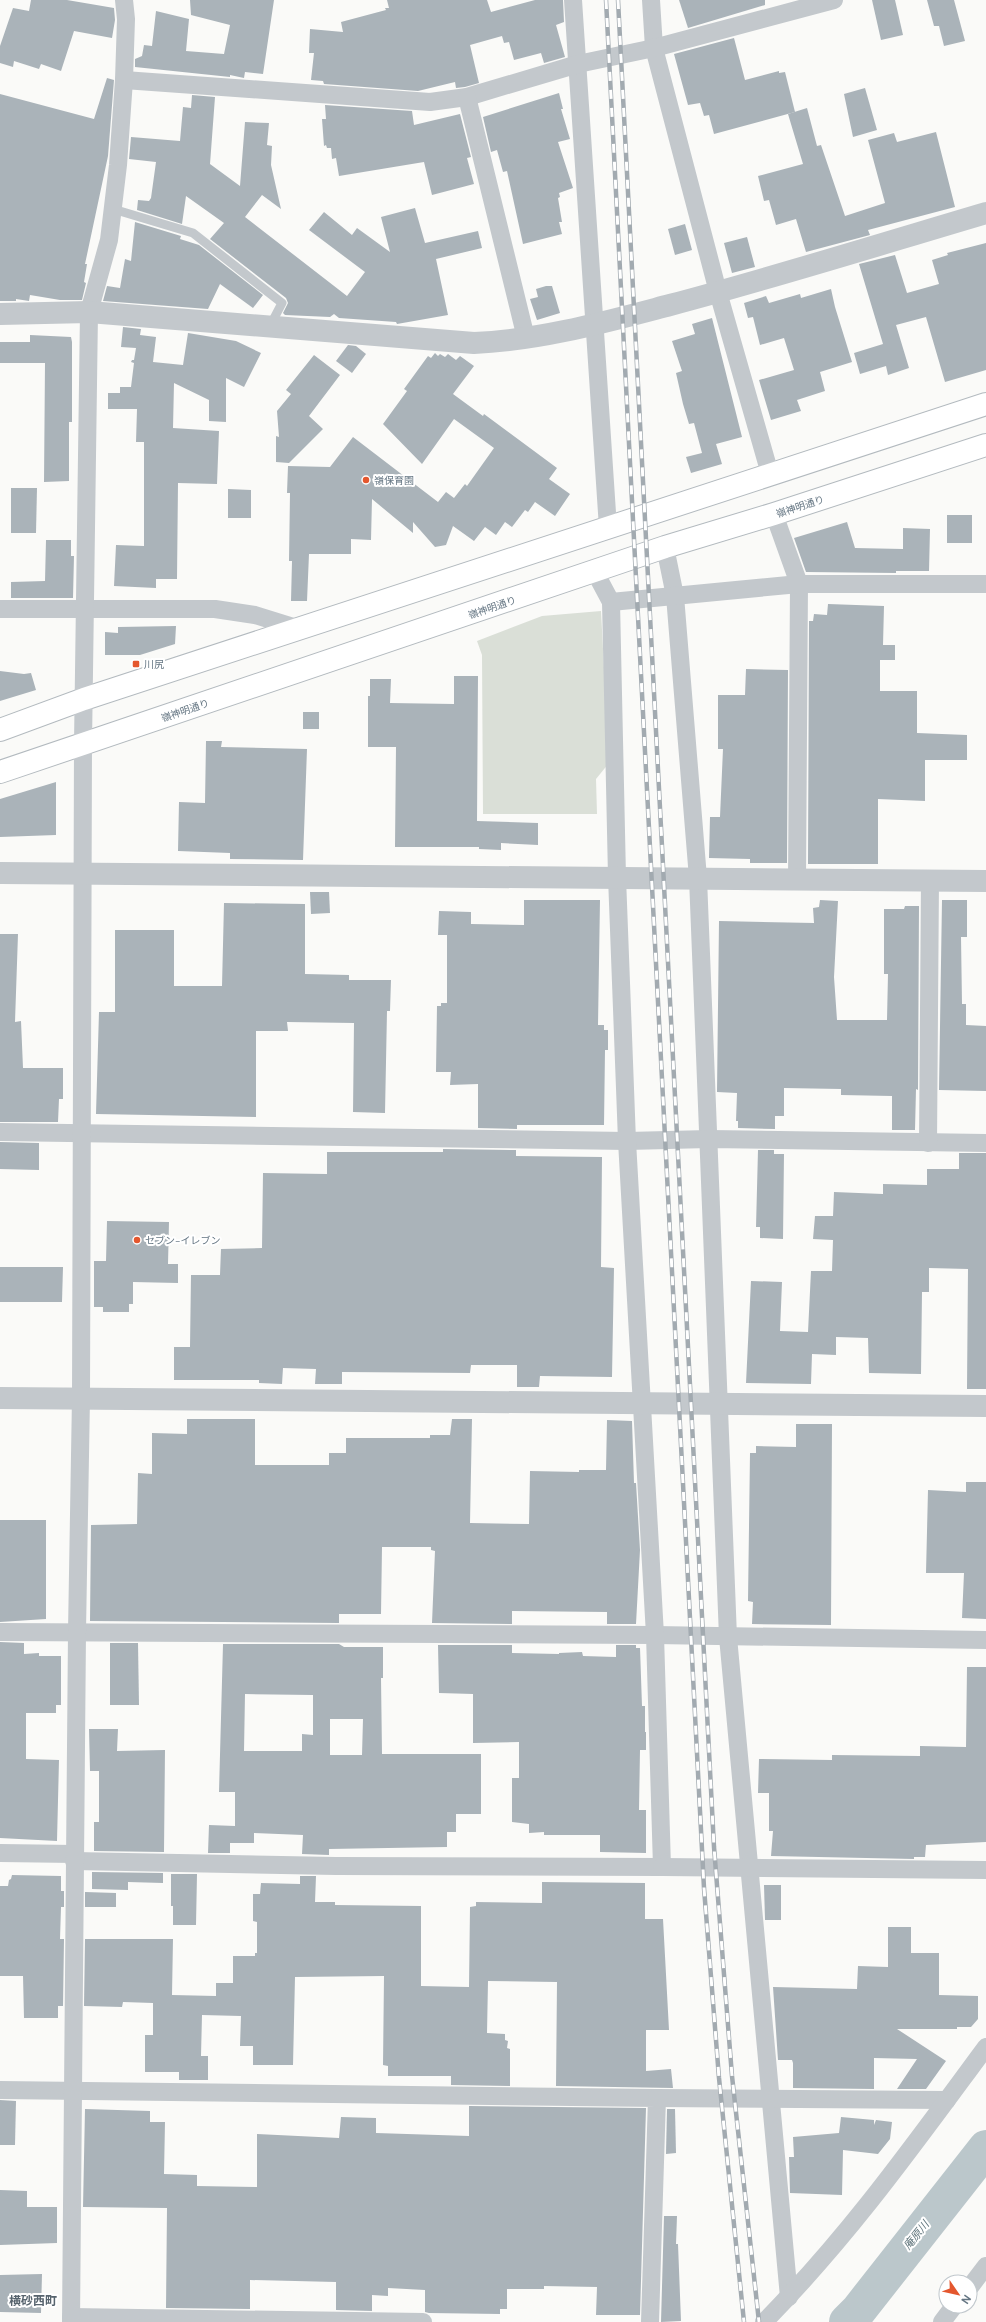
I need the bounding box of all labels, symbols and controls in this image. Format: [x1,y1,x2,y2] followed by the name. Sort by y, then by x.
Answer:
[374,474,414,487] place label: 嶺保育園
[361,475,371,485] marker: 嶺保育園
[774,493,826,520] street label: 嶺神明通り
[466,593,518,622] street label: 嶺神明通り
[144,658,164,671] place label: 川尻
[131,659,141,669] marker: 川尻
[159,696,211,725] street label: 嶺神明通り
[145,1234,220,1247] place label: セブン-イレブン
[132,1235,142,1245] marker: セブン-イレブン
[900,2217,932,2252] water label: 庵原川
[938,2274,978,2314] north arrow
[958,2292,974,2307] text: N
[9,2293,57,2309] district label: 横砂西町

